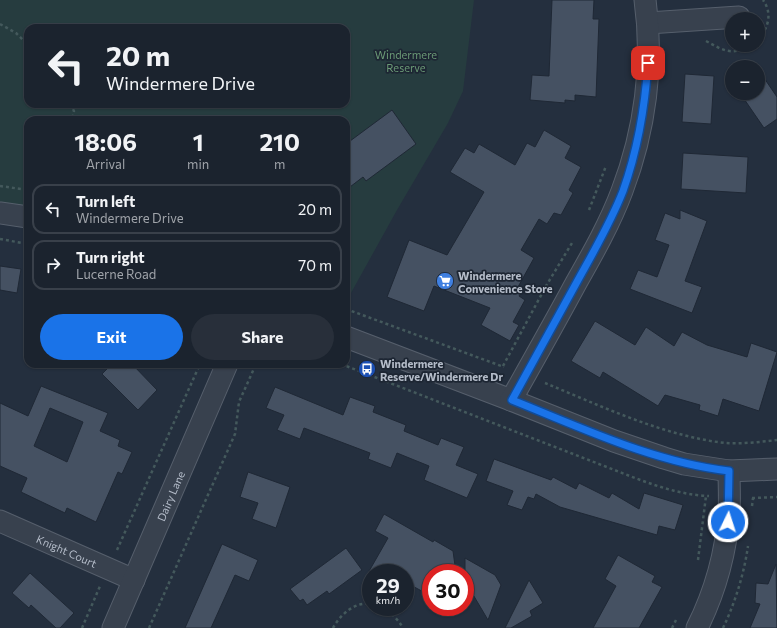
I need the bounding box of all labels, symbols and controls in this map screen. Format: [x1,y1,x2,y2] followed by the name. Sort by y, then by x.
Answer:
[725,12,765,100] map controls
[725,12,765,52] button: +
[106,38,170,72] text: 20 m
[40,40,92,92] icon: left
[631,46,665,80] pin
[375,48,437,74] park label: Windermere Reserve
[637,52,659,74] icon: arrive
[725,60,765,100] button: −
[106,72,255,94] text: Windermere Drive
[74,127,137,156] text: 18:06
[193,127,204,156] text: 1
[259,127,300,156] text: 210
[86,156,125,172] text: Arrival
[187,156,209,172] text: min
[274,156,285,172] text: m
[76,192,135,210] text: Turn left
[42,198,64,220] icon: left
[298,200,332,218] text: 20 m
[76,210,184,226] text: Windermere Drive
[76,248,145,266] text: Turn right
[42,254,64,276] icon: right
[298,256,332,274] text: 70 m
[76,266,156,282] text: Lucerne Road
[458,269,553,295] place label: Windermere Convenience Store
[435,271,455,291] supermarket icon: Windermere Convenience Store
[40,314,183,360] button: Exit
[191,314,334,360] button: Share
[380,357,503,383] place label: Windermere Reserve/Windermere Dr
[357,359,377,379] bus stop icon: Windermere Reserve/Windermere Dr
[154,469,187,523] street label: Dairy Lane
[707,501,749,543] position arrow
[35,531,99,570] street label: Knight Court
[422,564,474,616] speed limit sign: 30
[376,573,400,597] text: 29
[376,594,400,606] text: km/h

